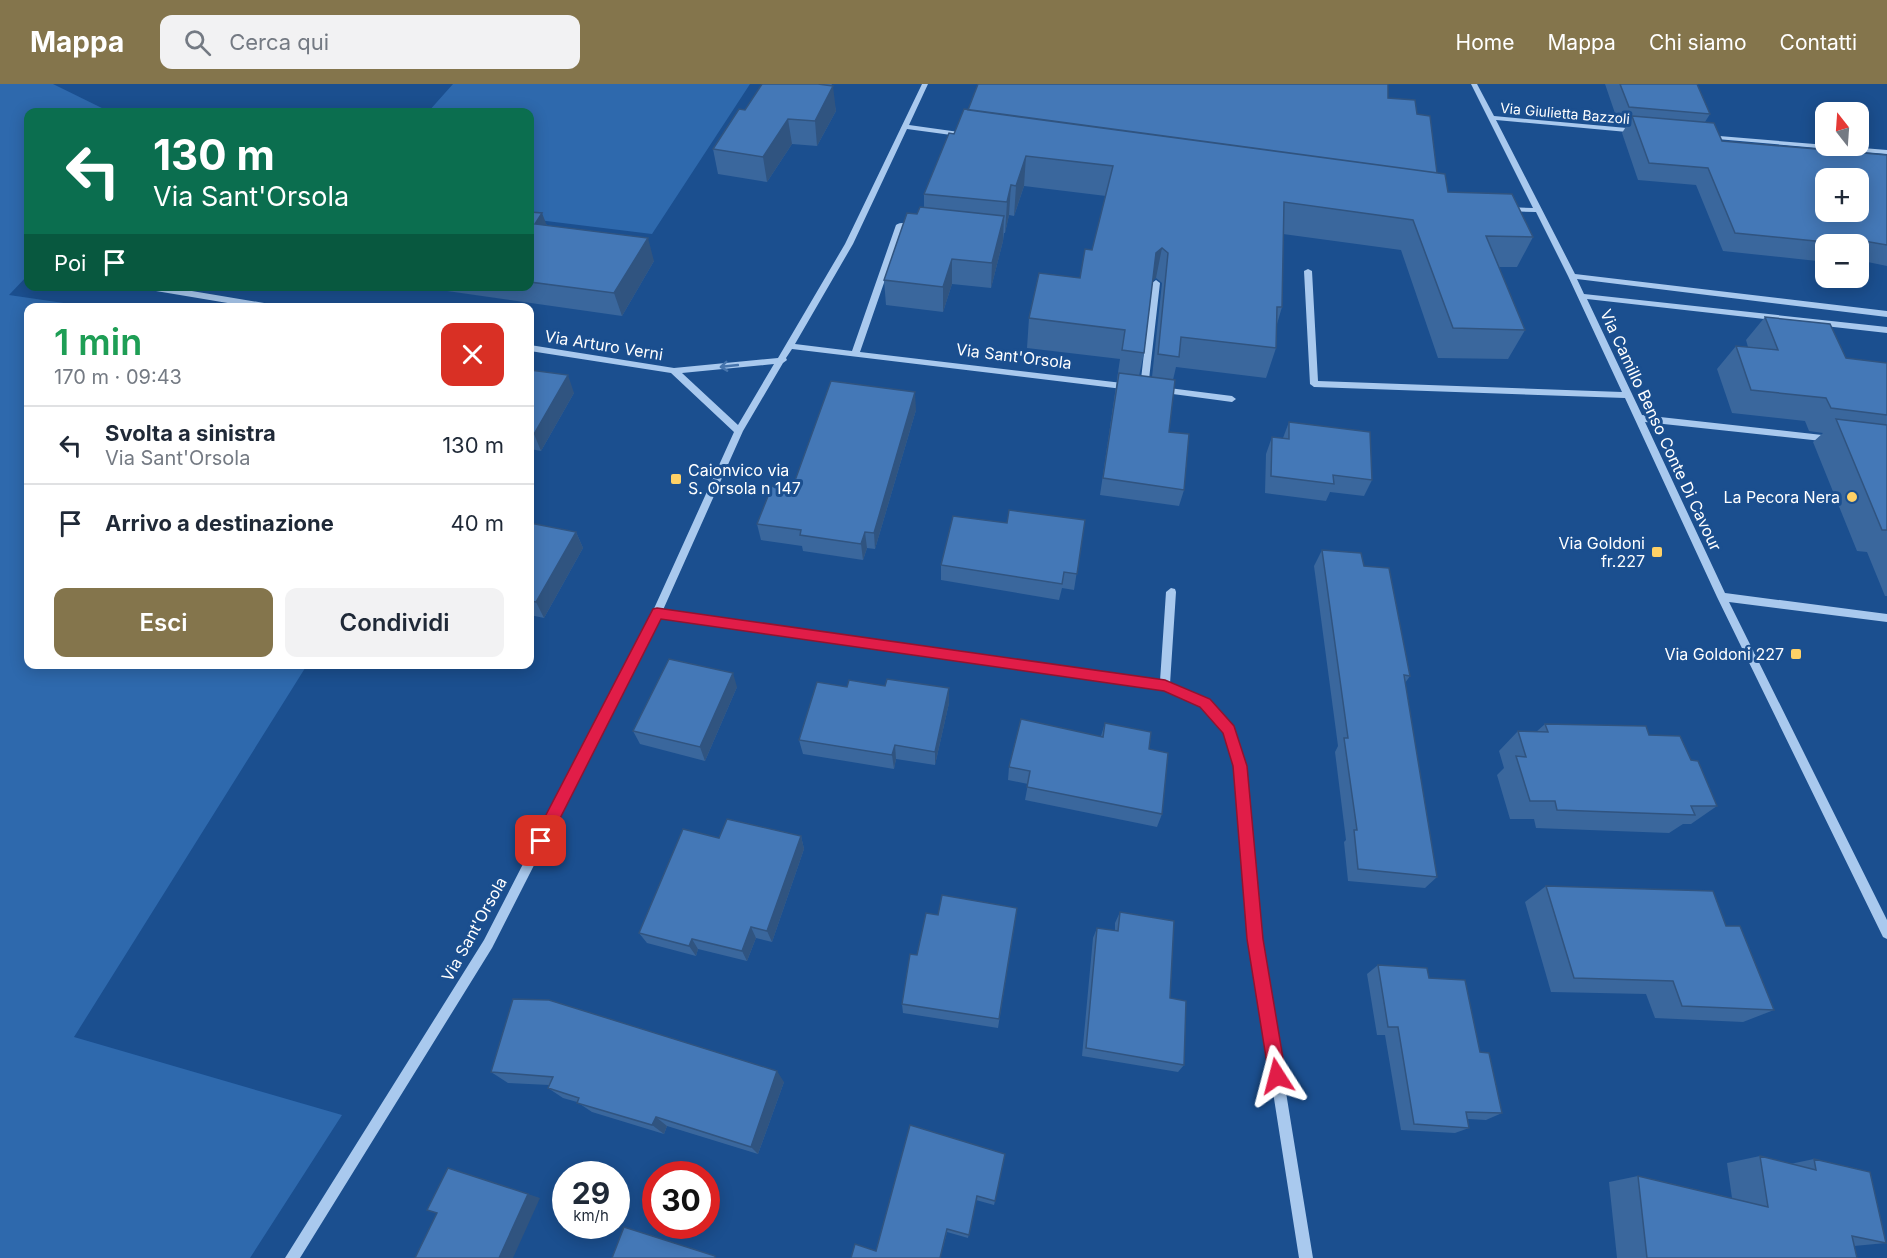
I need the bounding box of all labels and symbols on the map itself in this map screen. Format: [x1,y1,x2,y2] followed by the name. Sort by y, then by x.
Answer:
[1499,99,1631,127] street label: Via Giulietta Bazzoli
[1815,102,1869,156] north arrow
[1596,306,1726,554] street label: Via Camillo Benso Conte Di Cavour
[543,326,665,364] street label: Via Arturo Verni
[955,339,1073,373] street label: Via Sant'Orsola
[719,361,739,372] one-way arrow
[688,460,801,498] place label: Caionvico via S. Orsola n 147
[669,472,683,486] marker: Caionvico via S. Orsola n 147
[1723,487,1840,507] place label: La Pecora Nera
[1845,490,1859,504] marker: La Pecora Nera
[1558,533,1645,571] place label: Via Goldoni fr.227
[1650,545,1664,559] marker: Via Goldoni fr.227
[1664,644,1784,664] place label: Via Goldoni 227
[1789,647,1803,661] marker: Via Goldoni 227
[515,815,566,866] pin
[437,873,511,985] street label: Via Sant'Orsola
[1245,1044,1309,1108] position arrow
[642,1161,720,1239] speed limit sign: 30

